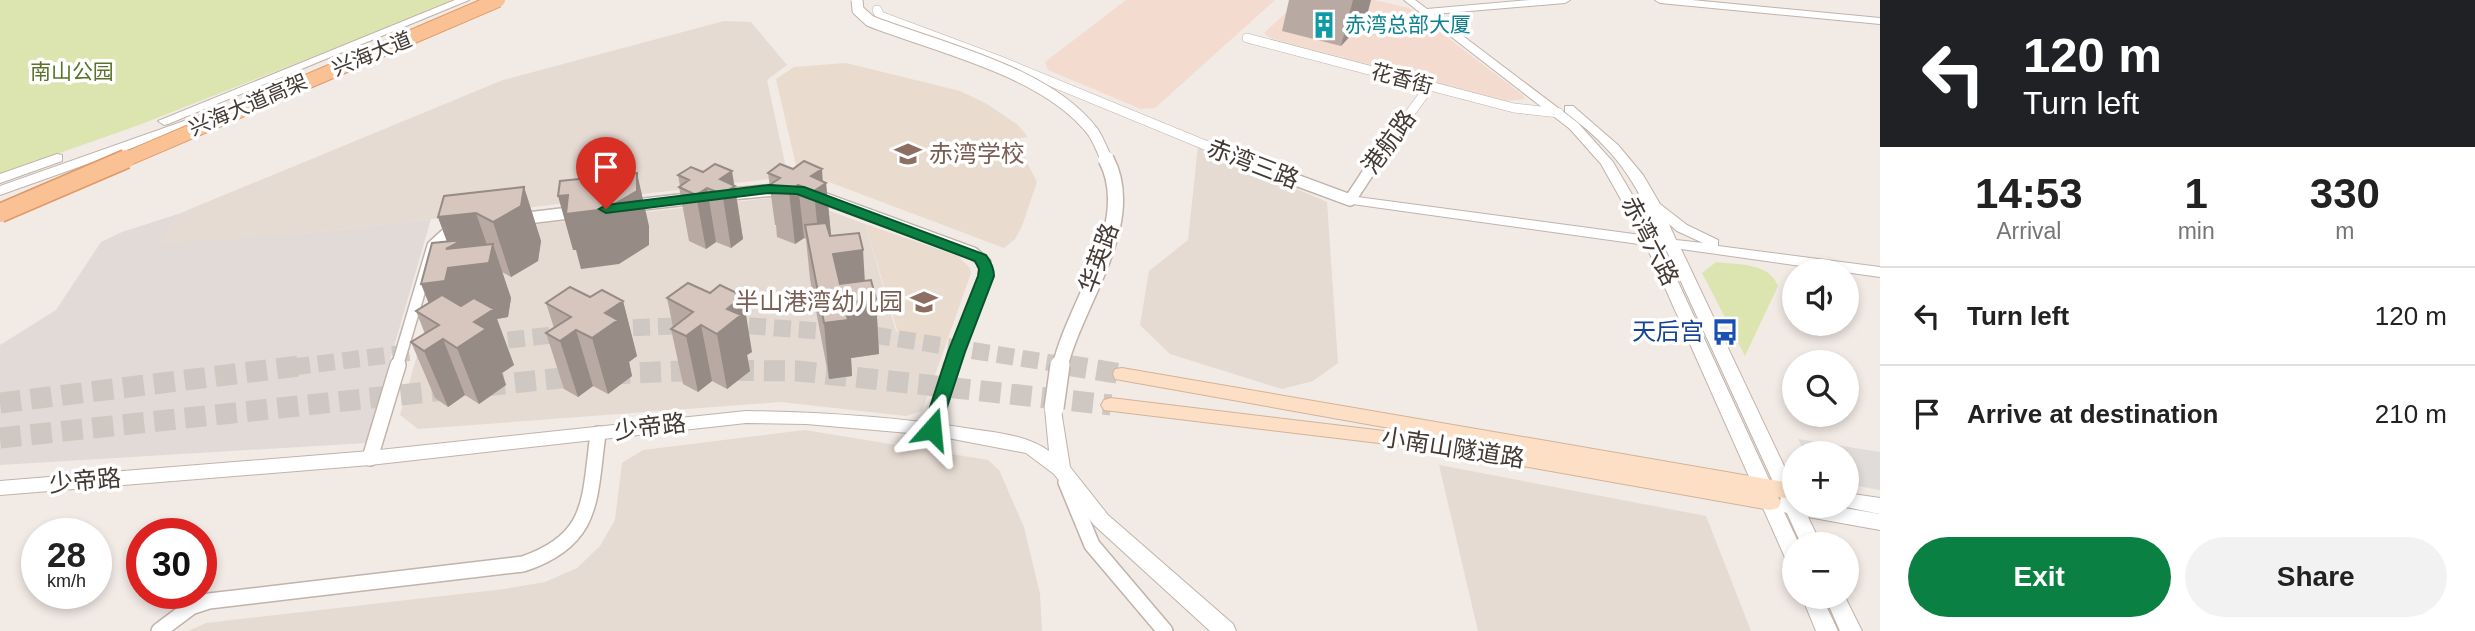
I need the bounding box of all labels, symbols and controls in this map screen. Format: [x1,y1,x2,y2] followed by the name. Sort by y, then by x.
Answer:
[1309,10,1339,40] building icon: 赤湾总部大厦
[1345,13,1471,36] place label: 赤湾总部大厦
[329,27,415,80] street label: 兴海大道
[1908,28,1999,119] icon: left
[2023,28,2162,82] text: 120 m
[1369,59,1436,98] street label: 花香街
[30,60,114,83] park label: 南山公园
[185,69,310,140] street label: 兴海大道高架
[2023,85,2139,121] text: Turn left
[1357,105,1421,179] street label: 港航路
[1204,134,1303,193] street label: 赤湾三路
[576,137,636,209] pin
[893,139,923,169] school or university icon: 赤湾学校
[929,140,1025,167] place label: 赤湾学校
[587,148,625,186] icon: arrive
[1975,170,2083,217] text: 14:53
[2184,170,2208,217] text: 1
[2310,170,2380,217] text: 330
[1617,192,1684,290] street label: 赤湾六路
[1996,218,2061,244] text: Arrival
[2178,218,2215,244] text: min
[2335,218,2354,244] text: m
[1074,219,1124,296] street label: 华英路
[1782,259,1859,609] map controls
[1782,259,1859,336] button: sound
[909,287,939,317] school or university icon: 半山港湾幼儿园
[735,288,903,315] place label: 半山港湾幼儿园
[1908,297,1946,335] icon: left
[1967,301,2069,331] text: Turn left
[2375,301,2447,331] text: 120 m
[1710,317,1740,347] bus stop icon: 天后宫
[1632,318,1704,345] place label: 天后宫
[1782,350,1859,427] button: search
[895,392,969,466] position arrow
[1908,395,1946,433] icon: arrive
[1967,399,2218,429] text: Arrive at destination
[2375,399,2447,429] text: 210 m
[613,409,687,444] street label: 少帝路
[1380,423,1526,472] street label: 小南山隧道路
[1782,441,1859,518] button: +
[48,464,122,497] street label: 少帝路
[126,518,217,609] speed limit sign: 30
[1782,532,1859,609] button: −
[47,535,86,574] text: 28
[1908,537,2171,617] button: Exit
[2185,537,2447,617] button: Share
[47,571,86,591] text: km/h

